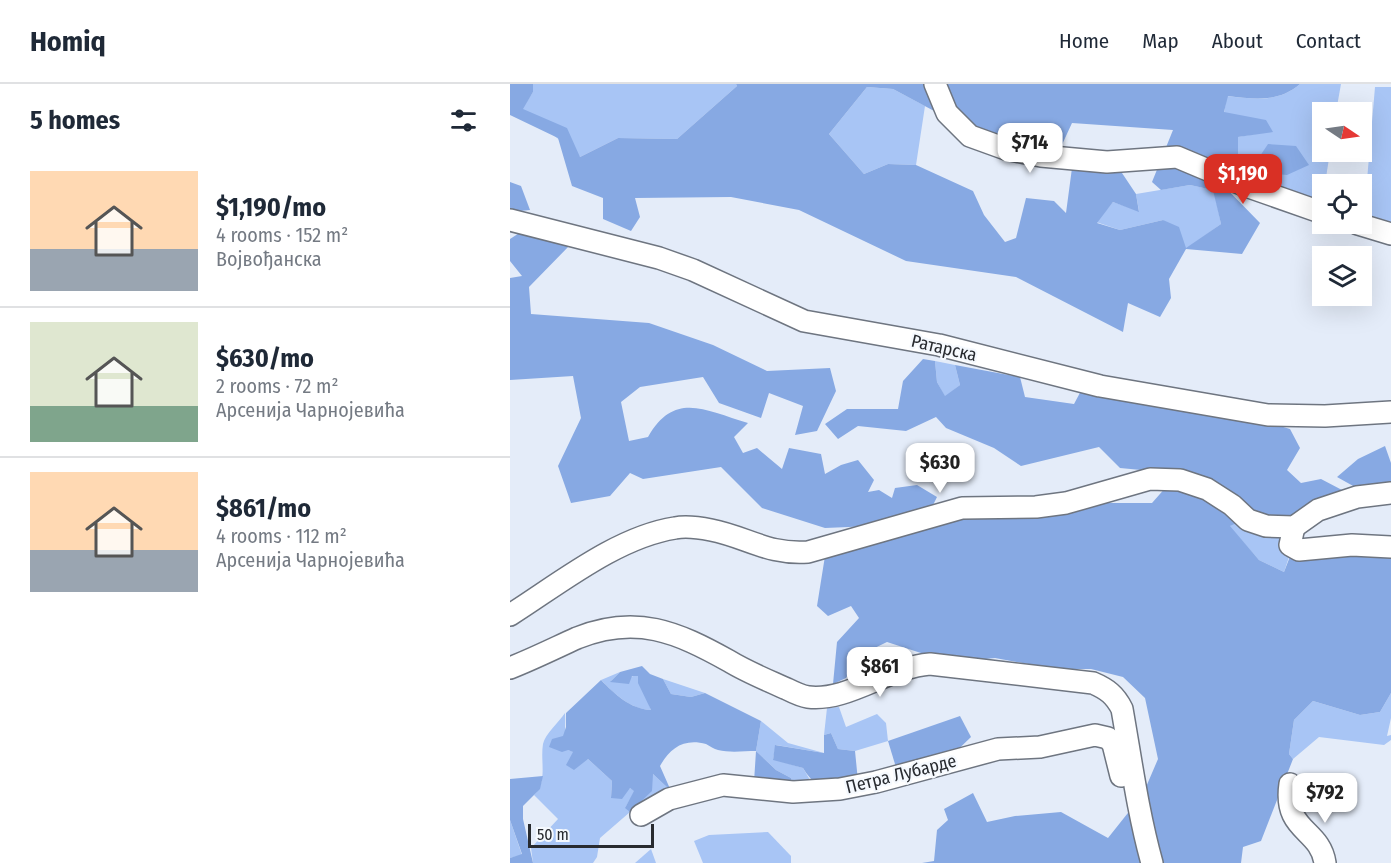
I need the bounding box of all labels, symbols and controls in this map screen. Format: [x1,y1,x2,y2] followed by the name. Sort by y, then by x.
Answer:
[30,25,106,58] text: Homiq
[1059,28,1109,54] text: Home
[1142,28,1179,54] text: Map
[1212,28,1263,54] text: About
[1296,28,1361,54] text: Contact
[1312,102,1372,162] north arrow
[1312,102,1372,306] map controls
[447,104,480,137] icon: filters
[30,105,120,136] text: 5 homes
[994,123,1066,174] pin: $714
[1012,130,1048,154] text: $714
[1194,154,1292,205] pin: $1,190
[1218,161,1268,185] text: $1,190
[1312,174,1372,234] button: locate
[216,192,326,223] text: $1,190/mo
[78,195,150,267] icon: home
[216,223,348,247] text: 4 rooms · 152 m²
[1312,246,1372,306] button: layers
[216,247,322,271] text: Војвођанска
[909,330,979,366] street label: Ратарска
[216,343,314,374] text: $630/mo
[78,346,150,418] icon: home
[216,374,338,398] text: 2 rooms · 72 m²
[216,398,405,422] text: Арсенија Чарнојевића
[904,443,976,494] pin: $630
[920,450,960,474] text: $630
[216,493,311,524] text: $861/mo
[78,496,150,568] icon: home
[216,524,347,548] text: 4 rooms · 112 m²
[216,548,405,572] text: Арсенија Чарнојевића
[844,647,916,698] pin: $861
[861,654,899,678] text: $861
[843,750,959,798] street label: Петра Лубарде
[1289,773,1361,824] pin: $792
[1306,780,1344,804] text: $792
[528,821,654,848] scale bar
[537,825,569,844] text: 50 m

